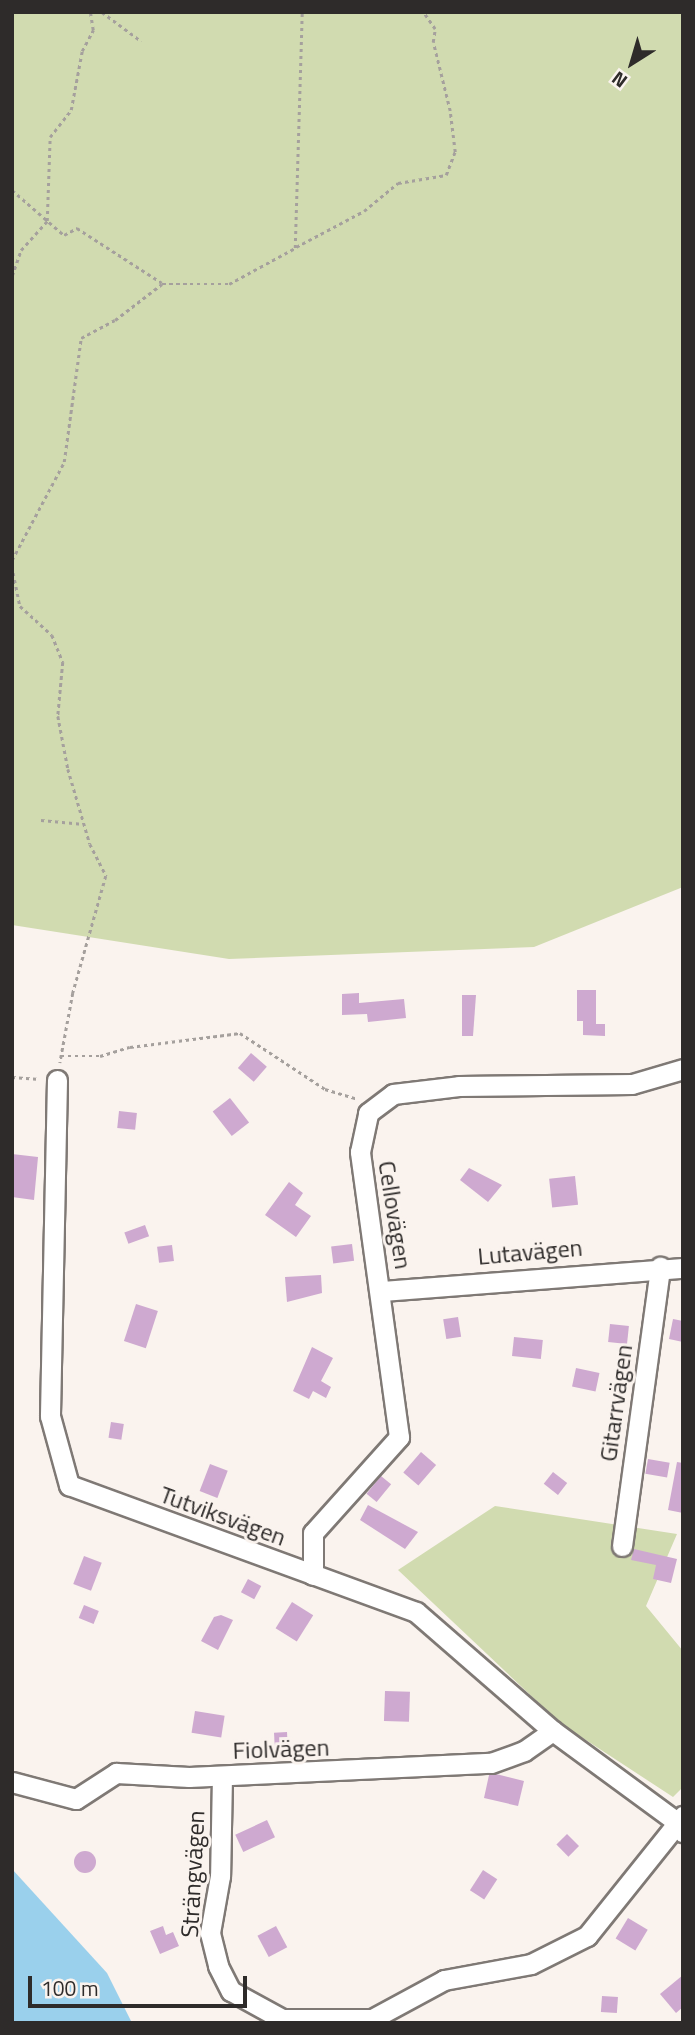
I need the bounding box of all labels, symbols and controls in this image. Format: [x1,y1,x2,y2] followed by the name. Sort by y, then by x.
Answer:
[597,28,667,98] north arrow
[605,65,633,96] text: N
[372,1159,418,1271] street label: Cellovägen
[476,1233,584,1271] street label: Lutavägen
[594,1343,638,1463] street label: Gitarrvägen
[156,1480,290,1552] street label: Tutviksvägen
[232,1733,330,1765] street label: Fiolvägen
[175,1810,211,1938] street label: Strängvägen
[32,1962,250,2006] scale bar
[41,1972,98,2004] text: 100 m

